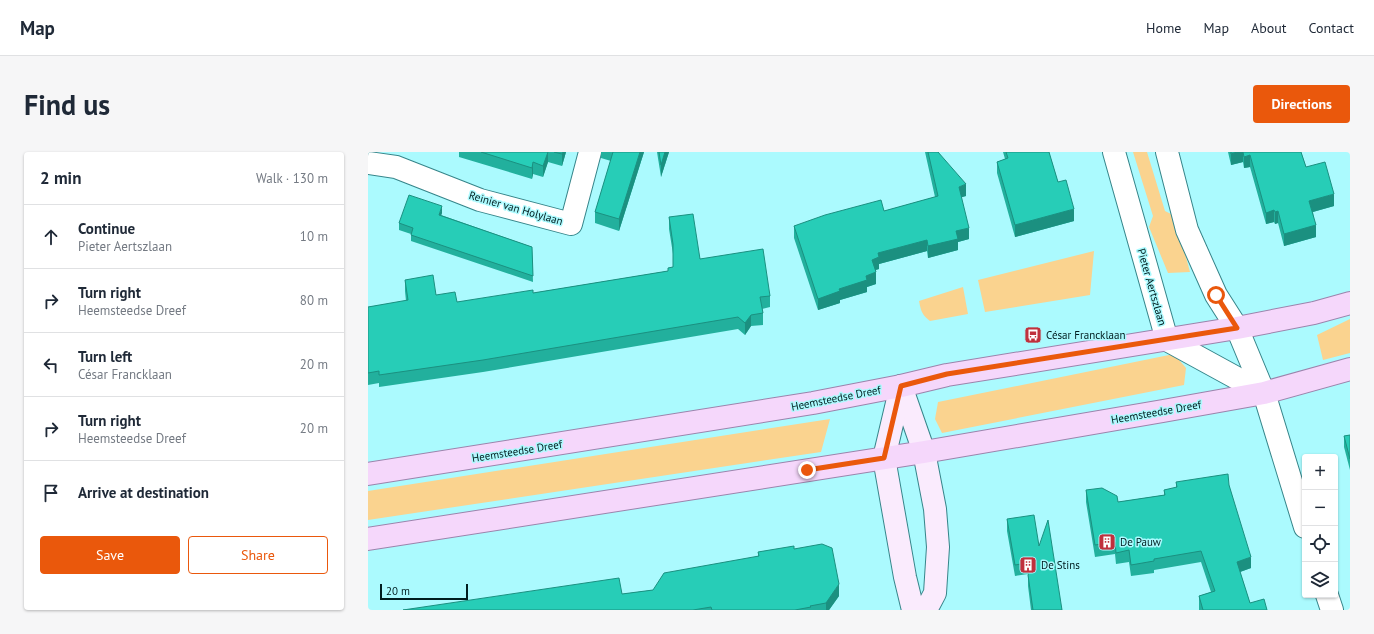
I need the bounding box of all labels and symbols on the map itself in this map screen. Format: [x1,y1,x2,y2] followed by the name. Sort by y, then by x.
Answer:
[467,188,565,228] street label: Reinier van Holylaan
[1134,247,1170,327] street label: Pieter Aertszlaan
[1207,286,1225,304] route start
[1023,325,1043,345] bus stop icon: César Francklaan
[1046,328,1126,342] place label: César Francklaan
[790,382,883,414] street label: Heemsteedse Dreef
[1110,397,1203,427] street label: Heemsteedse Dreef
[471,437,564,465] street label: Heemsteedse Dreef
[798,461,816,479] route end
[1097,532,1117,552] building icon: De Pauw
[1120,535,1161,549] place label: De Pauw
[1018,555,1038,575] building icon: De Stins
[1041,558,1080,572] place label: De Stins
[380,582,468,601] scale bar

